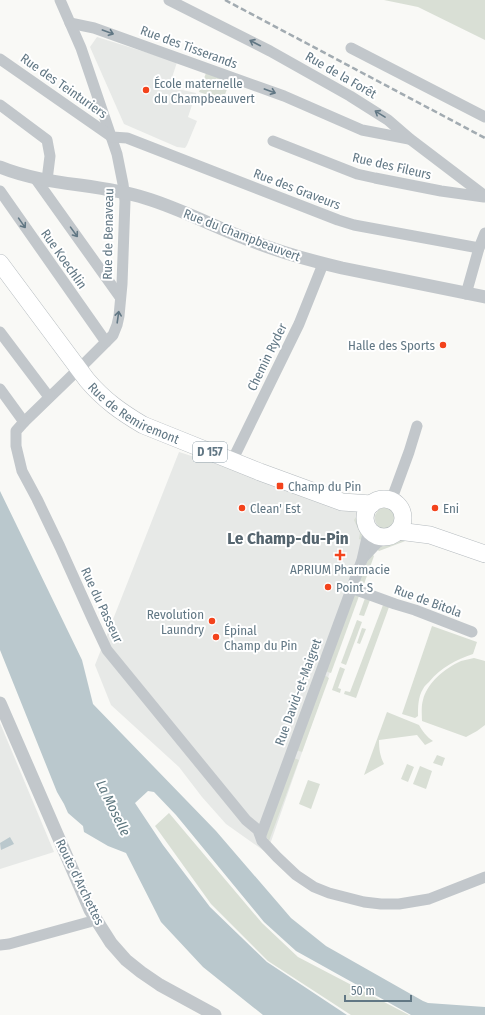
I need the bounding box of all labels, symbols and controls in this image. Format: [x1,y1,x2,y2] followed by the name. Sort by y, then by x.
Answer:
[139,23,240,72] street label: Rue des Tisserands
[101,29,113,37] one-way arrow
[249,39,261,46] one-way arrow
[303,49,380,102] street label: Rue de la Forêt
[18,50,111,122] street label: Rue des Teinturiers
[154,76,256,106] place label: École maternelle du Champbeauvert
[141,85,151,95] marker: École maternelle du Champbeauvert
[263,87,275,95] one-way arrow
[374,110,386,118] one-way arrow
[351,150,433,182] street label: Rue des Fileurs
[251,166,343,213] street label: Rue des Graveurs
[100,188,116,280] street label: Rue de Benaveau
[181,206,303,265] street label: Rue du Champbeauvert
[18,218,26,229] one-way arrow
[38,226,90,292] street label: Rue Koechlin
[70,226,78,237] one-way arrow
[114,311,122,324] one-way arrow
[244,320,290,393] street label: Chemin Ryder
[348,338,435,353] place label: Halle des Sports
[438,340,448,350] marker: Halle des Sports
[85,379,182,447] street label: Rue de Remiremont
[193,442,227,462] road number: D 157
[288,479,361,494] place label: Champ du Pin
[275,481,285,491] marker: Champ du Pin
[250,501,302,516] place label: Clean' Est
[443,501,459,516] place label: Eni
[237,503,247,513] marker: Clean' Est
[430,503,440,513] marker: Eni
[227,528,349,549] district label: Le Champ-du-Pin
[335,550,345,560] marker: APRIUM Pharmacie
[290,562,390,577] place label: APRIUM Pharmacie
[78,565,126,645] street label: Rue du Passeur
[336,580,373,595] place label: Point S
[323,582,333,592] marker: Point S
[392,582,464,620] street label: Rue de Bitola
[147,607,204,637] place label: Revolution Laundry
[207,616,217,626] marker: Revolution Laundry
[224,623,297,653] place label: Épinal Champ du Pin
[211,632,221,642] marker: Épinal Champ du Pin
[272,636,325,747] street label: Rue David-et-Maigret
[92,777,134,839] water label: La Moselle
[53,837,107,928] street label: Route d'Archettes
[345,977,411,1003] scale bar
[351,984,375,998] text: 50 m

